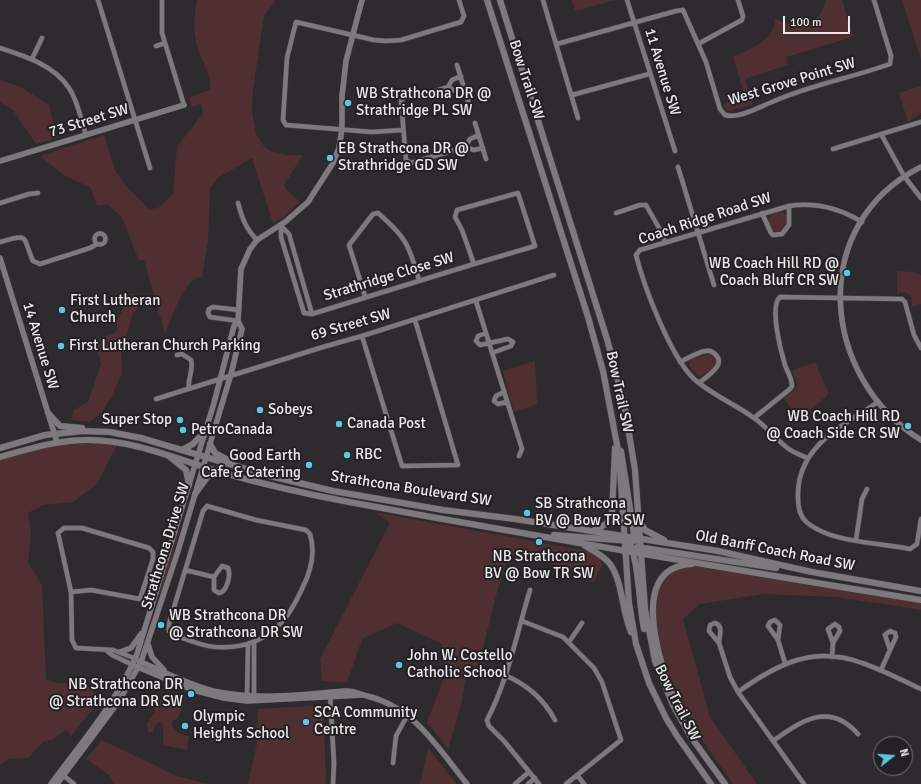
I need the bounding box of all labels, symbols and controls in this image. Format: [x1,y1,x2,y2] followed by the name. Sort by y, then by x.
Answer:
[785,8,852,34] scale bar
[790,15,822,30] text: 100 m
[640,26,684,118] street label: 11 Avenue SW
[505,38,547,122] street label: Bow Trail SW
[726,54,858,110] street label: West Grove Point SW
[356,85,491,120] place label: WB Strathcona DR @ Strathridge PL SW
[343,98,353,108] marker: WB Strathcona DR @ Strathridge PL SW
[47,100,131,142] street label: 73 Street SW
[338,140,469,175] place label: EB Strathcona DR @ Strathridge GD SW
[325,153,335,163] marker: EB Strathcona DR @ Strathridge GD SW
[636,189,774,249] street label: Coach Ridge Road SW
[322,249,456,305] street label: Strathridge Close SW
[709,255,839,290] place label: WB Coach Hill RD @ Coach Bluff CR SW
[842,268,852,278] marker: WB Coach Hill RD @ Coach Bluff CR SW
[70,292,160,327] place label: First Lutheran Church
[18,300,62,392] street label: 14 Avenue SW
[57,305,67,315] marker: First Lutheran Church
[309,305,393,345] street label: 69 Street SW
[69,337,261,355] place label: First Lutheran Church Parking
[56,341,66,351] marker: First Lutheran Church Parking
[602,349,636,435] street label: Bow Trail SW
[268,401,313,419] place label: Sobeys
[255,405,265,415] marker: Sobeys
[766,408,900,443] place label: WB Coach Hill RD @ Coach Side CR SW
[102,411,172,429] place label: Super Stop
[175,415,185,425] marker: Super Stop
[347,415,426,433] place label: Canada Post
[334,419,344,429] marker: Canada Post
[191,421,273,439] place label: PetroCanada
[903,421,913,431] marker: WB Coach Hill RD @ Coach Side CR SW
[178,425,188,435] marker: PetroCanada
[355,446,382,464] place label: RBC
[201,447,301,482] place label: Good Earth Cafe & Catering
[342,450,352,460] marker: RBC
[304,460,314,470] marker: Good Earth Cafe & Catering
[329,467,493,511] street label: Strathcona Boulevard SW
[138,481,194,611] street label: Strathcona Drive SW
[535,495,645,530] place label: SB Strathcona BV @ Bow TR SW
[522,508,532,518] marker: SB Strathcona BV @ Bow TR SW
[694,527,856,575] street label: Old Banff Coach Road SW
[534,537,544,547] marker: NB Strathcona BV @ Bow TR SW
[484,548,594,583] place label: NB Strathcona BV @ Bow TR SW
[169,607,303,642] place label: WB Strathcona DR @ Strathcona DR SW
[156,620,166,630] marker: WB Strathcona DR @ Strathcona DR SW
[407,647,512,682] place label: John W. Costello Catholic School
[394,660,404,670] marker: John W. Costello Catholic School
[650,662,704,744] street label: Bow Trail SW
[49,676,183,711] place label: NB Strathcona DR @ Strathcona DR SW
[186,689,196,699] marker: NB Strathcona DR @ Strathcona DR SW
[314,704,417,739] place label: SCA Community Centre
[193,708,289,743] place label: Olympic Heights School
[301,717,311,727] marker: SCA Community Centre
[180,721,190,731] marker: Olympic Heights School
[873,736,913,776] north arrow
[897,747,911,758] text: N

